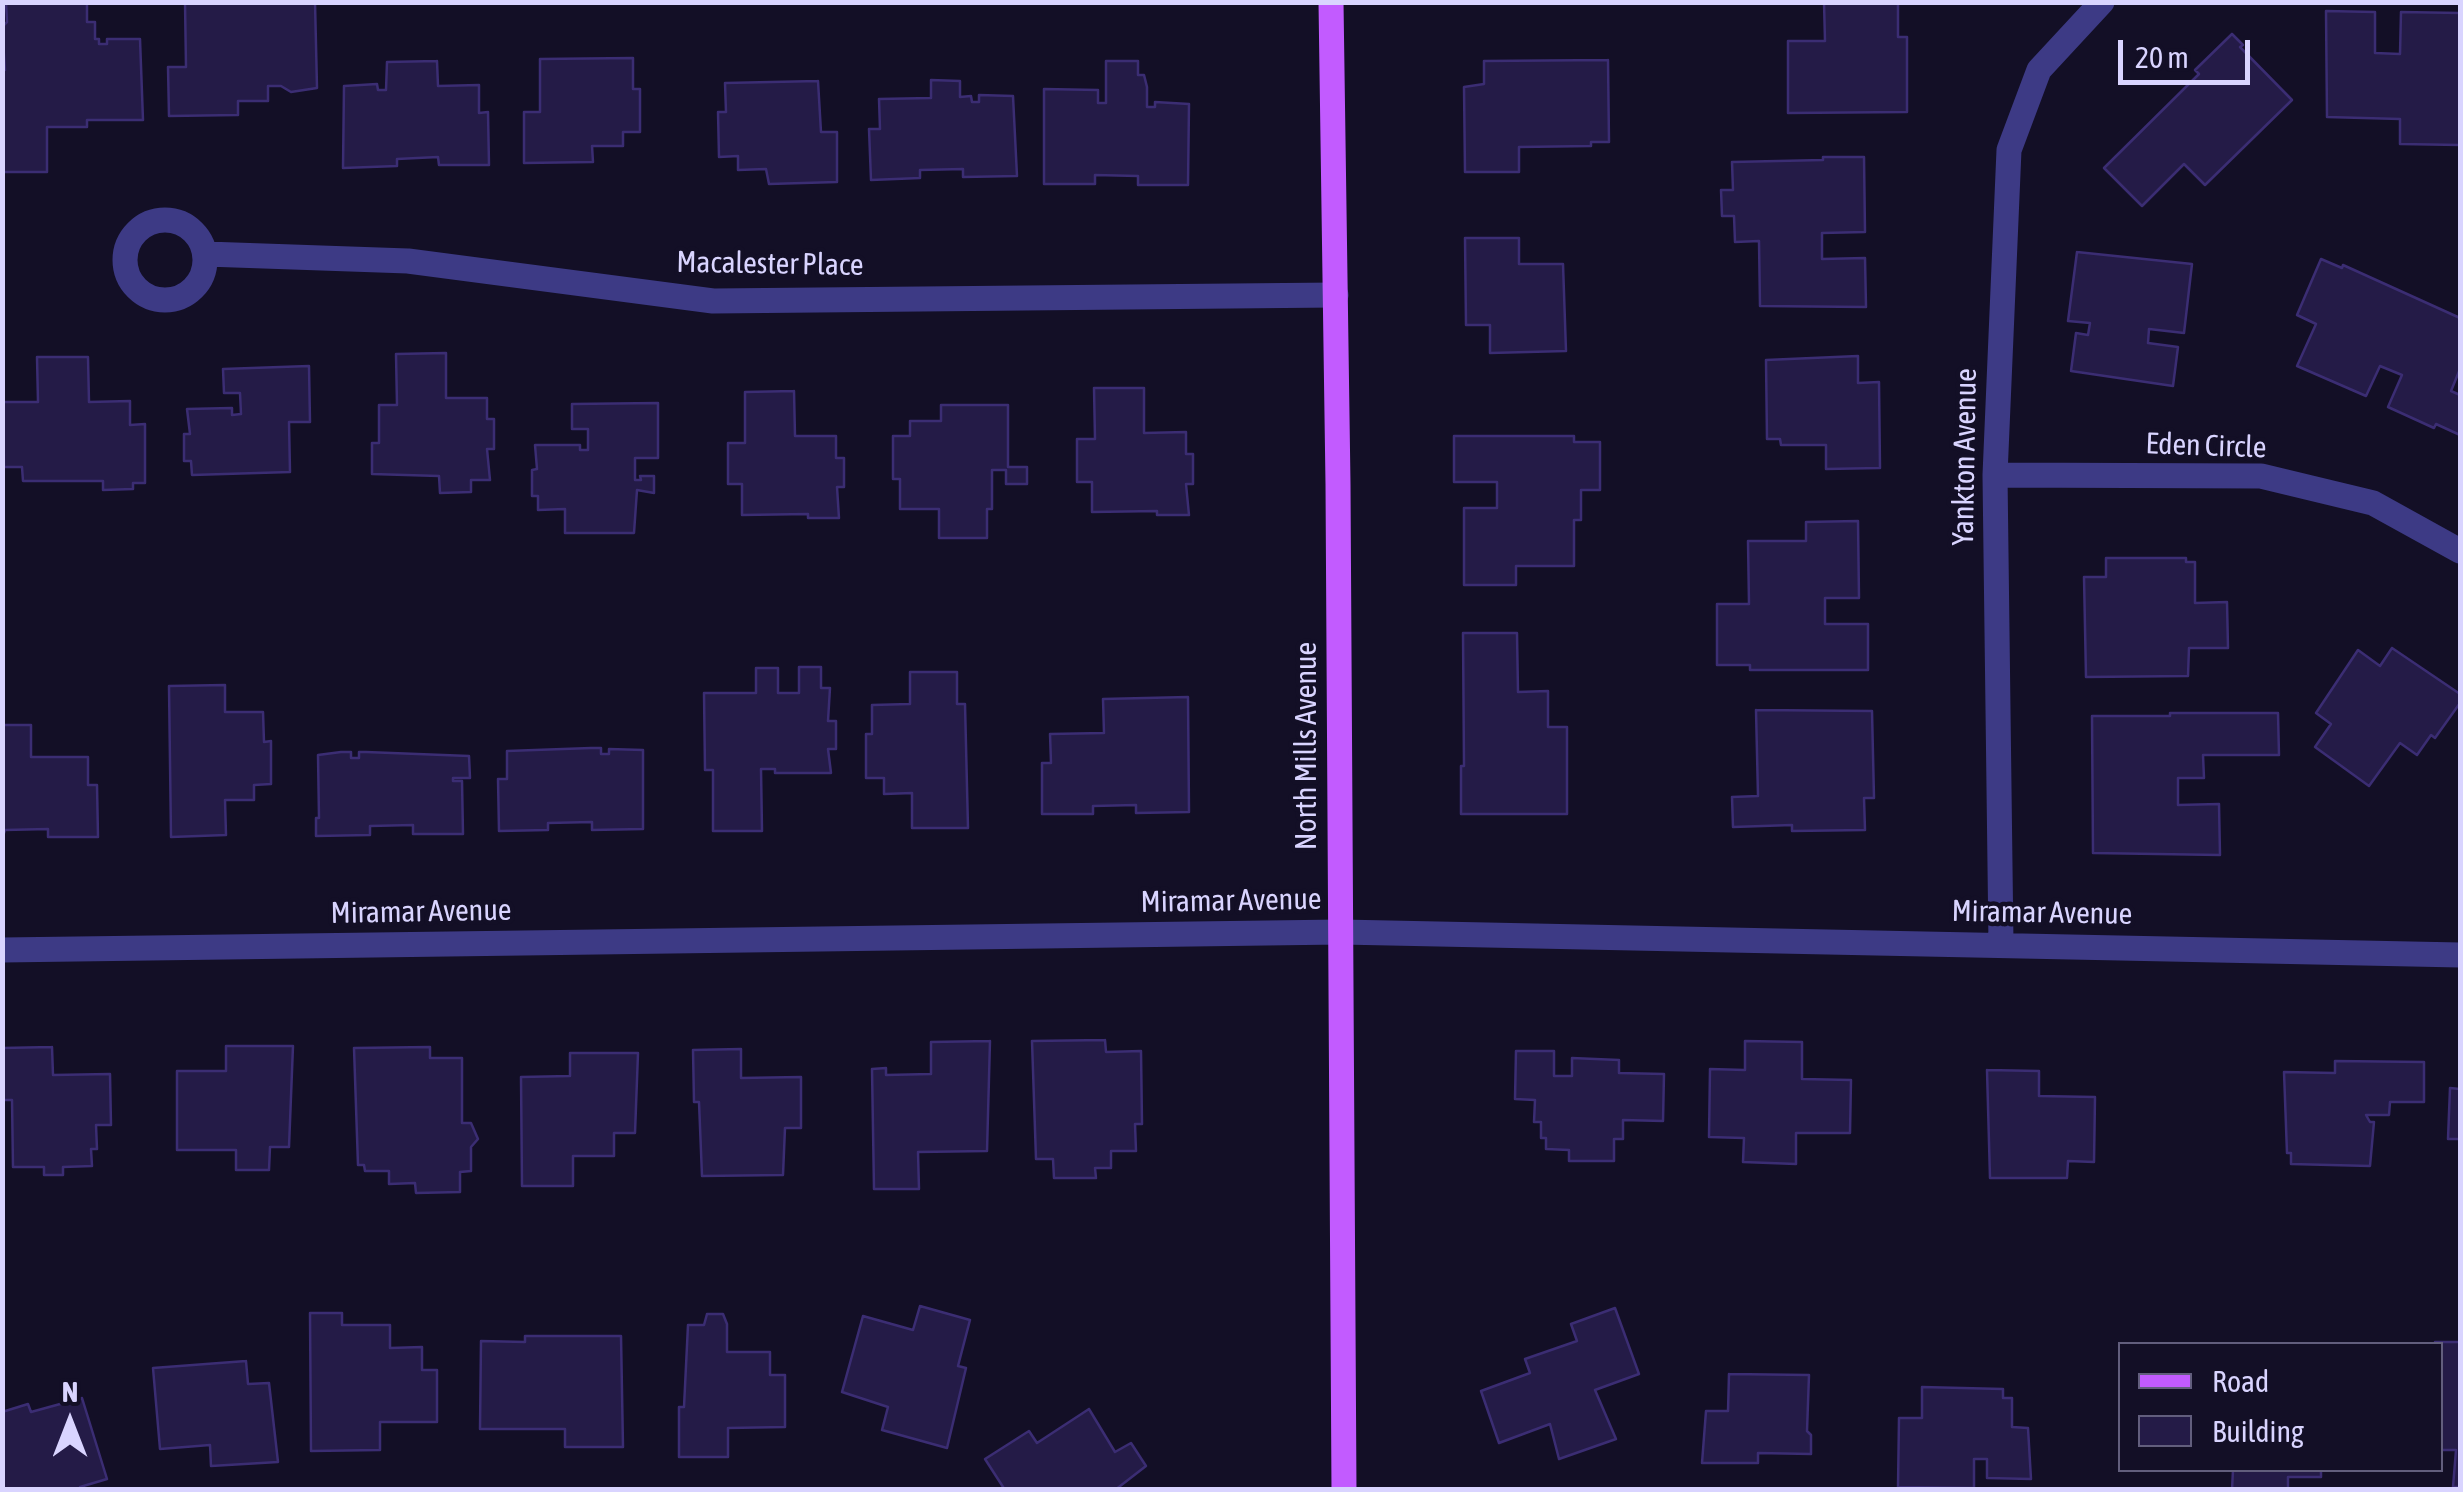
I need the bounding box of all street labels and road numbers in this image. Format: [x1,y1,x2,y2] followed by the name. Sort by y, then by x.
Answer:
[676,244,864,284] street label: Macalester Place
[1945,368,1985,546] street label: Yankton Avenue
[2145,426,2267,466] street label: Eden Circle
[1289,642,1325,850] street label: North Mills Avenue
[1140,881,1322,921] street label: Miramar Avenue
[330,892,512,932] street label: Miramar Avenue
[1951,893,2133,933] street label: Miramar Avenue

